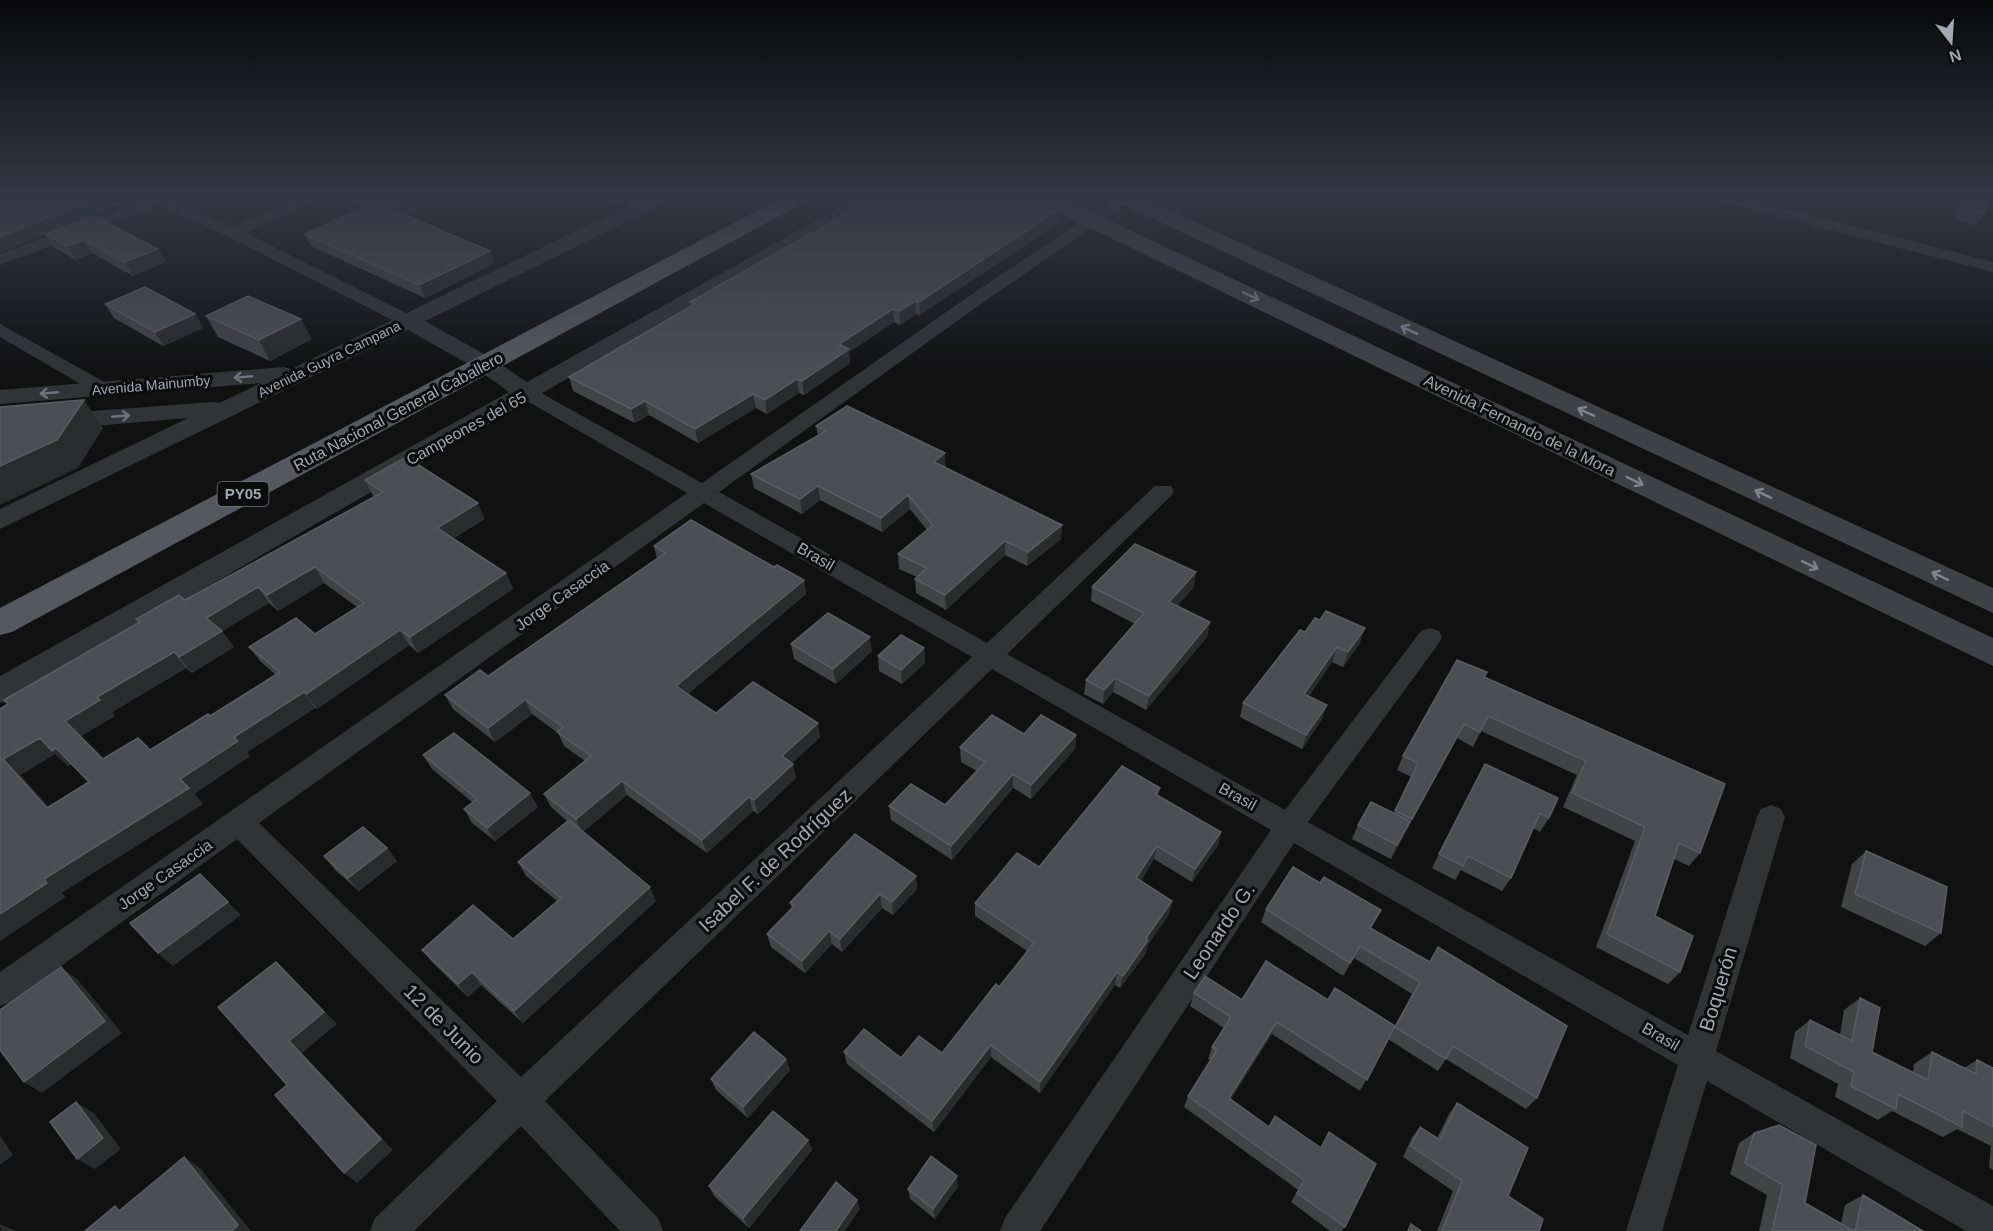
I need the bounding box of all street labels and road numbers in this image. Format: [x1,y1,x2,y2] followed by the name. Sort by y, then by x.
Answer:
[255,317,403,401] street label: Avenida Guyra Campana
[291,349,506,474] street label: Ruta Nacional General Caballero
[91,372,211,398] street label: Avenida Mainumby
[1421,372,1618,479] street label: Avenida Fernando de la Mora
[403,388,529,468] street label: Campeones del 65
[218,482,268,506] road number: PY05
[794,539,837,574] street label: Brasil
[512,557,612,634] street label: Jorge Casaccia
[1216,779,1259,814] street label: Brasil
[694,784,856,936] street label: Isabel F. de Rodríguez
[115,836,215,913] street label: Jorge Casaccia
[1179,879,1259,983] street label: Leonardo G.
[1695,944,1741,1034] street label: Boquerón
[400,980,488,1068] street label: 12 de Junio
[1639,1019,1682,1054] street label: Brasil

